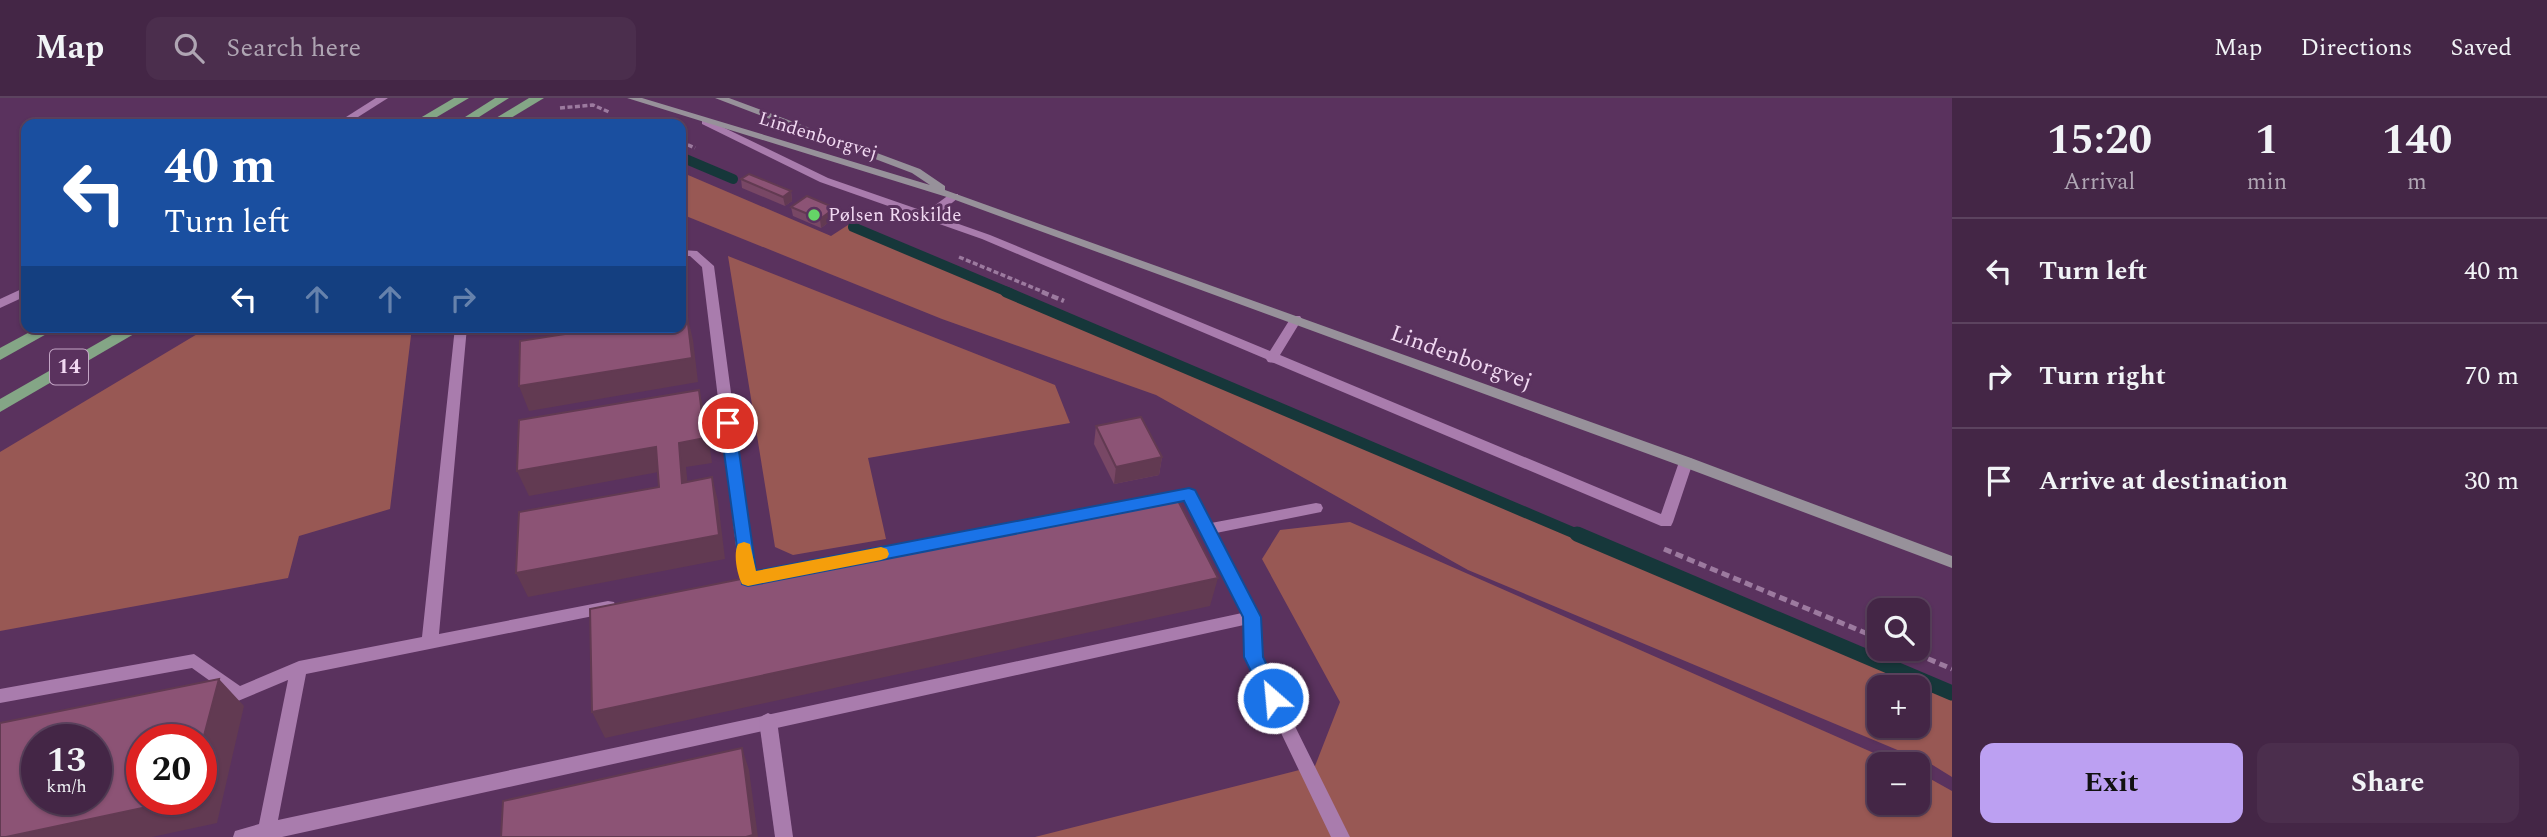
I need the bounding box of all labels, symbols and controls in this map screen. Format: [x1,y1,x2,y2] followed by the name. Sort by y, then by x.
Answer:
[146,17,636,80] search box
[35,23,104,73] text: Map
[226,28,361,68] text: Search here
[170,29,208,67] icon: search
[2214,30,2262,66] text: Map
[2300,30,2412,66] text: Directions
[2450,30,2512,66] text: Saved
[755,104,881,168] street label: Lindenborgvej
[2047,109,2152,172] text: 15:20
[2255,109,2279,172] text: 1
[2382,109,2452,172] text: 140
[164,130,275,205] text: 40 m
[49,147,140,238] icon: left
[2064,165,2135,200] text: Arrival
[2247,165,2287,200] text: min
[2407,165,2427,200] text: m
[164,198,290,247] text: Turn left
[828,201,961,230] place label: Pølsen Roskilde
[806,207,822,223] marker: Pølsen Roskilde
[2039,251,2147,291] text: Turn left
[2464,251,2519,291] text: 40 m
[1980,252,2018,290] icon: left
[225,280,263,318] icon: left
[298,280,336,318] icon: ahead
[371,280,409,318] icon: ahead
[444,280,482,318] icon: right
[1385,316,1537,400] street label: Lindenborgvej
[50,350,88,384] road number: 14
[2039,356,2166,396] text: Turn right
[2464,356,2519,396] text: 70 m
[1980,357,2018,395] icon: right
[698,393,758,453] pin
[709,404,747,442] icon: arrive
[2039,461,2288,501] text: Arrive at destination
[2464,461,2519,501] text: 30 m
[1980,462,2018,500] icon: arrive
[1867,598,1930,815] map controls
[1867,598,1930,661] button: search
[1236,661,1310,735] position arrow
[1867,675,1930,738] button: +
[126,724,217,815] speed limit sign: 20
[47,734,86,787] text: 13
[1980,743,2243,823] button: Exit
[2257,743,2519,823] button: Share
[1867,752,1930,815] button: −
[46,773,87,800] text: km/h

